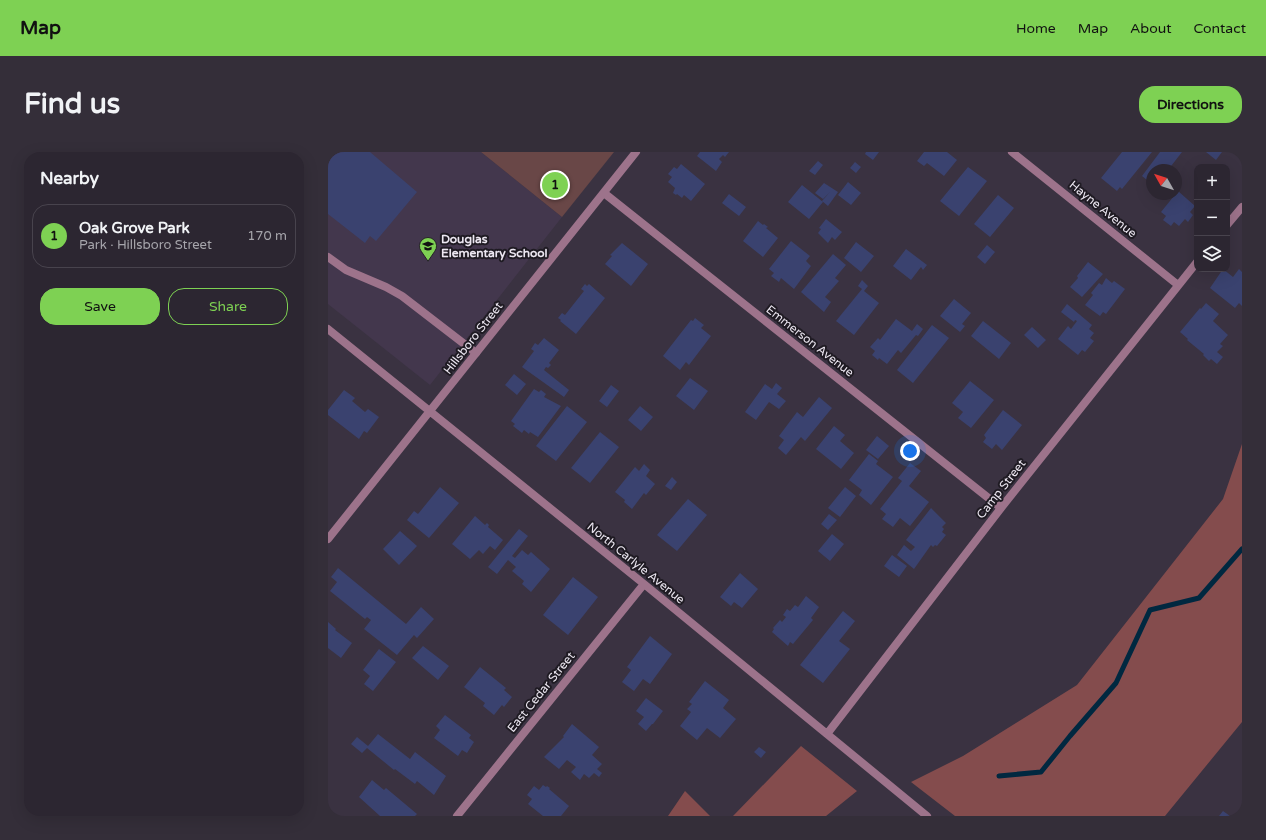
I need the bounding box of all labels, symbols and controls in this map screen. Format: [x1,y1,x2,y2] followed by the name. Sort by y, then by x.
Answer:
[20,17,61,39] text: Map
[1016,20,1056,37] text: Home
[1078,20,1108,37] text: Map
[1130,20,1172,37] text: About
[1194,20,1246,37] text: Contact
[1139,86,1242,123] button: Directions
[24,87,120,121] text: Find us
[1146,164,1182,200] north arrow
[1194,164,1230,272] map controls
[1194,164,1230,200] button: +
[40,168,99,189] text: Nearby
[542,170,568,200] pin: 1
[1067,178,1140,240] street label: Hayne Avenue
[1194,200,1230,236] button: −
[79,219,190,237] text: Oak Grove Park
[50,228,58,244] text: 1
[247,228,287,244] text: 170 m
[441,232,548,261] place label: Douglas Elementary School
[418,236,438,261] school or university icon: Douglas Elementary School
[1194,236,1230,272] button: layers
[79,237,212,253] text: Park · Hillsboro Street
[40,288,160,325] button: Save
[168,288,288,325] button: Share
[440,299,506,377] street label: Hillsboro Street
[763,302,857,380] street label: Emmerson Avenue
[900,441,920,461] your location
[974,456,1029,521] street label: Camp Street
[584,519,688,607] street label: North Carlyle Avenue
[504,649,578,735] street label: East Cedar Street

